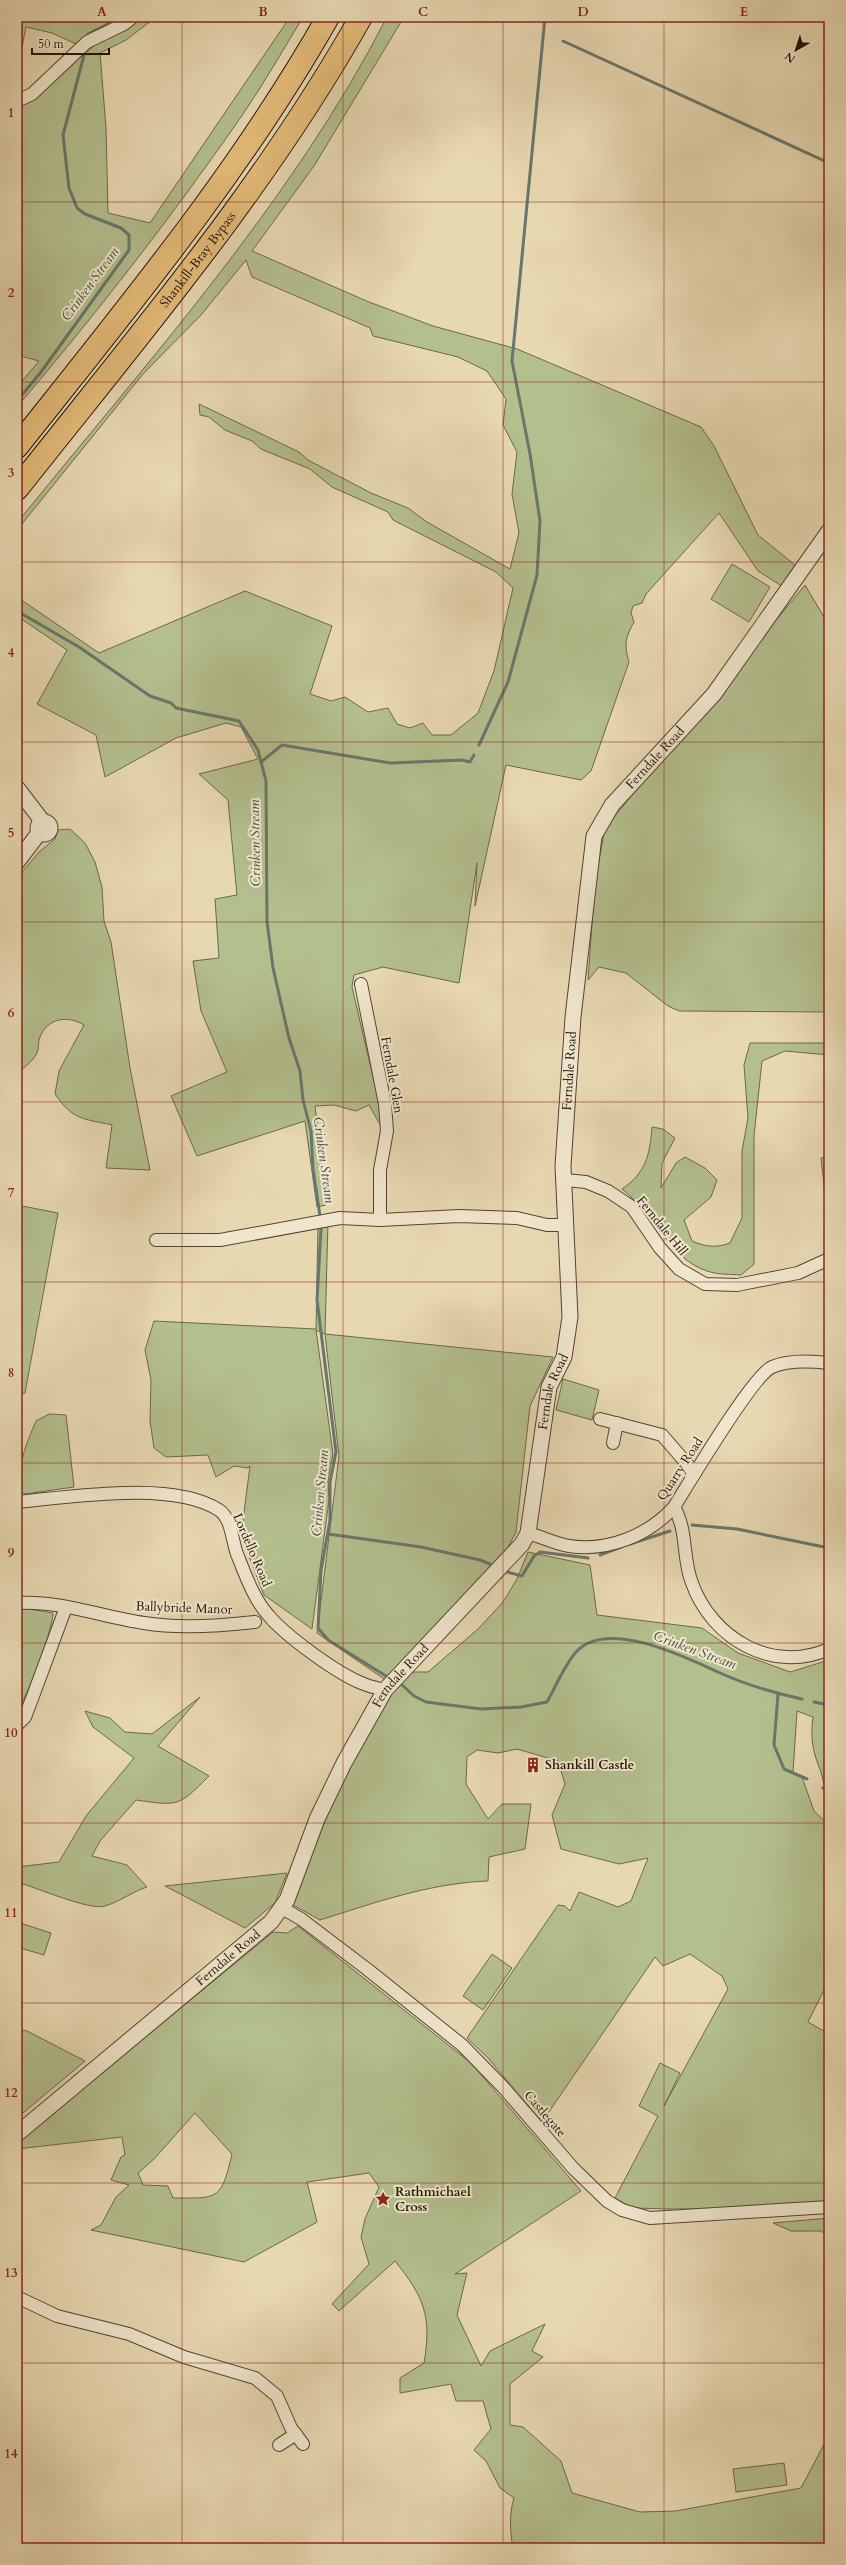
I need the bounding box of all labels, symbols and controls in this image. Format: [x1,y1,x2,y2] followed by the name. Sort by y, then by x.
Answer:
[97,3,107,21] text: A
[258,3,268,21] text: B
[418,3,428,21] text: C
[577,3,589,21] text: D
[740,3,748,21] text: E
[32,30,109,56] scale bar
[776,30,816,70] north arrow
[38,36,65,52] text: 50 m
[781,48,798,66] text: N
[8,104,14,122] text: 1
[156,208,240,312] street label: Shankill-Bray Bypass
[57,243,123,325] water label: Crinken Stream
[8,284,15,302] text: 2
[8,464,15,482] text: 3
[8,644,15,662] text: 4
[622,723,689,793] street label: Ferndale Road
[245,799,265,887] water label: Crinken Stream
[8,824,14,842] text: 5
[8,1004,15,1022] text: 6
[558,1031,581,1111] street label: Ferndale Road
[376,1035,408,1115] street label: Ferndale Glen
[309,1116,340,1205] water label: Crinken Stream
[8,1184,15,1202] text: 7
[632,1192,692,1260] street label: Ferndale Hill
[534,1351,573,1431] street label: Ferndale Road
[8,1364,14,1382] text: 8
[653,1434,707,1504] street label: Quarry Road
[307,1448,333,1537] water label: Crinken Stream
[228,1511,276,1590] street label: Lordello Road
[8,1544,15,1562] text: 9
[135,1597,233,1619] street label: Ballybride Manor
[651,1626,739,1674] water label: Crinken Stream
[368,1640,433,1711] street label: Ferndale Road
[4,1724,18,1742] text: 10
[524,1756,542,1774] building icon: Shankill Castle
[545,1756,634,1774] place label: Shankill Castle
[4,1904,18,1922] text: 11
[192,1925,264,1990] street label: Ferndale Road
[4,2084,18,2102] text: 12
[520,2087,570,2141] street label: Castlegate
[395,2183,471,2216] place label: Rathmichael Cross
[374,2190,392,2208] place icon: Rathmichael Cross
[4,2264,18,2282] text: 13
[4,2445,18,2463] text: 14

